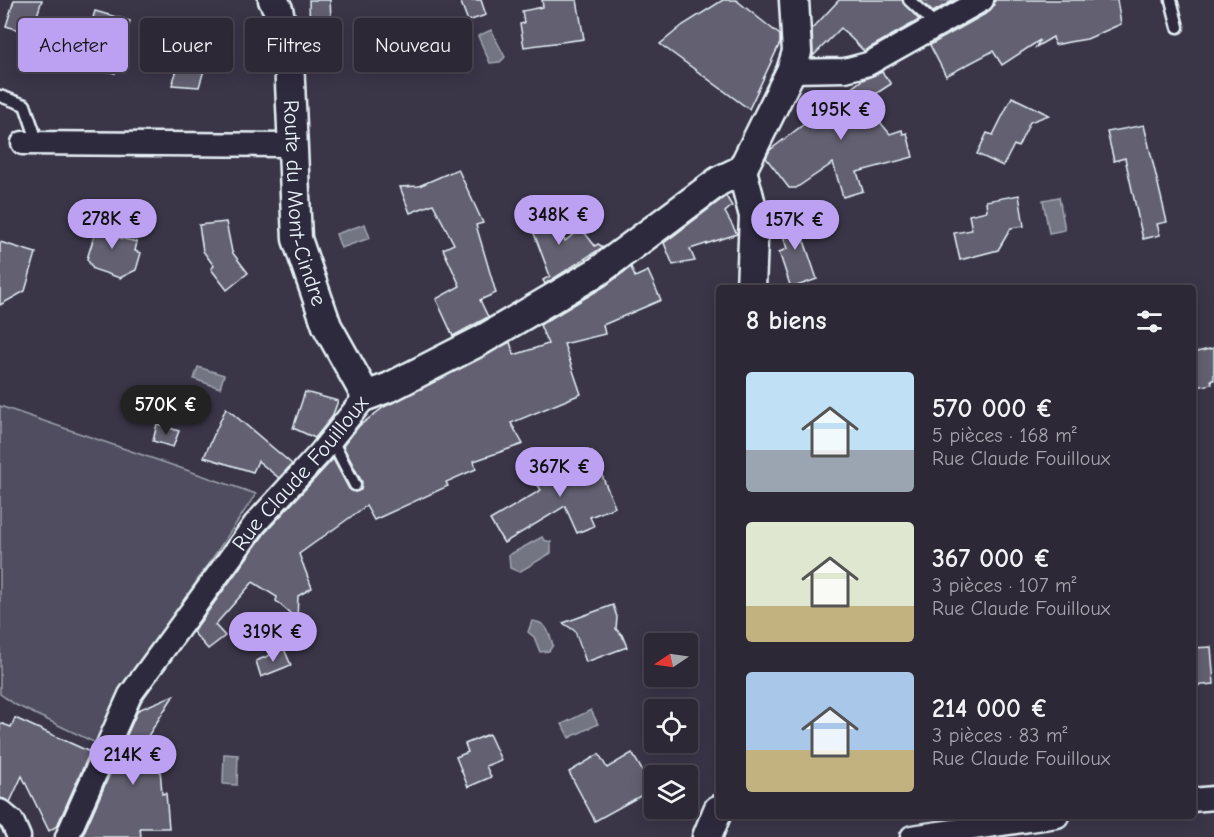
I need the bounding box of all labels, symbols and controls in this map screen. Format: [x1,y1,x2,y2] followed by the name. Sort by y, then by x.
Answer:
[18,18,128,72] chip: Acheter
[140,18,233,72] chip: Louer
[245,18,342,72] chip: Filtres
[354,18,472,72] chip: Nouveau
[792,90,890,141] pin: 195K €
[810,98,872,121] text: 195K €
[278,99,332,309] street label: Route du Mont-Cindre
[510,195,608,246] pin: 348K €
[63,199,161,250] pin: 278K €
[746,200,844,251] pin: 157K €
[528,203,590,226] text: 348K €
[82,207,142,230] text: 278K €
[765,208,825,231] text: 157K €
[1133,305,1166,338] icon: filters
[746,306,826,336] text: 8 biens
[117,385,215,436] pin: 570K €
[227,390,374,556] street label: Rue Claude Fouilloux
[134,393,198,416] text: 570K €
[932,394,1053,424] text: 570 000 €
[794,396,866,468] icon: home
[932,424,1077,447] text: 5 pièces · 168 m²
[511,447,609,498] pin: 367K €
[932,447,1110,470] text: Rue Claude Fouilloux
[529,455,591,478] text: 367K €
[932,544,1051,574] text: 367 000 €
[794,546,866,618] icon: home
[932,574,1077,597] text: 3 pièces · 107 m²
[932,597,1110,620] text: Rue Claude Fouilloux
[224,612,322,663] pin: 319K €
[243,620,303,643] text: 319K €
[644,633,698,687] north arrow
[644,633,698,819] map controls
[932,694,1048,724] text: 214 000 €
[794,696,866,768] icon: home
[644,699,698,753] button: locate
[932,724,1067,747] text: 3 pièces · 83 m²
[84,735,182,786] pin: 214K €
[103,743,163,766] text: 214K €
[932,747,1110,770] text: Rue Claude Fouilloux
[644,765,698,819] button: layers

